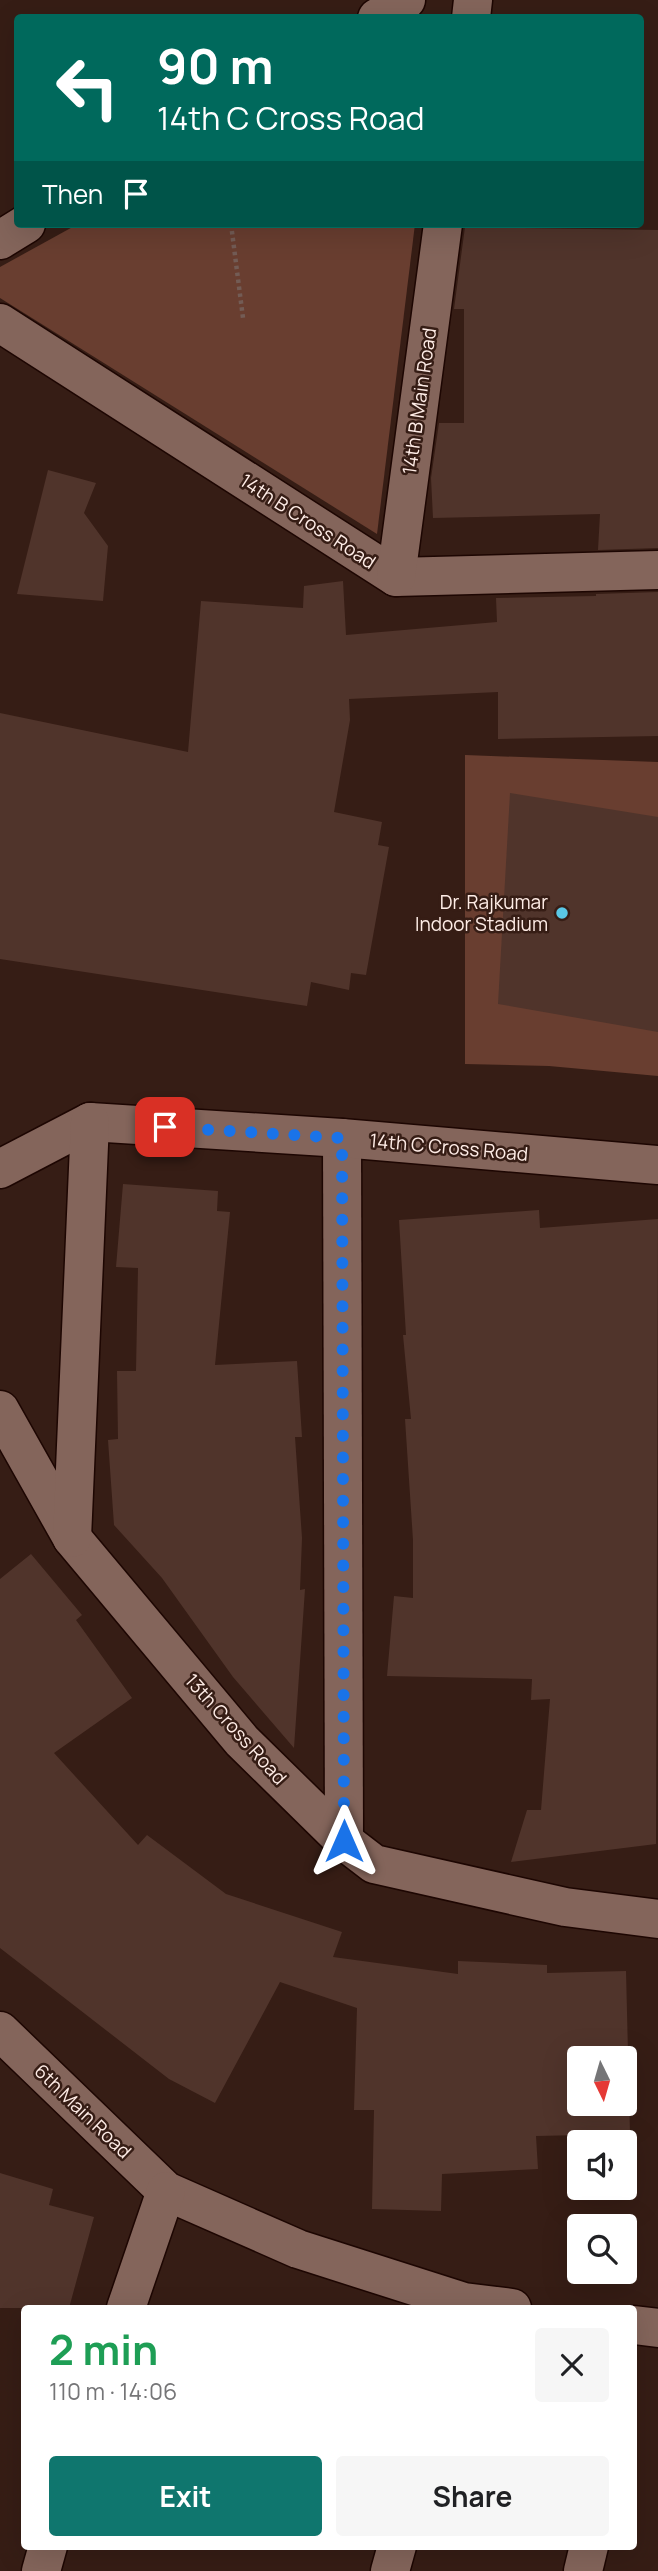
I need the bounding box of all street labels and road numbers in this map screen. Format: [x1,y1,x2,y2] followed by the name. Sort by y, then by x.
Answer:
[396,326,442,476] street label: 14th B Main Road
[235,467,381,575] street label: 14th B Cross Road
[369,1127,529,1167] street label: 14th C Cross Road
[179,1668,293,1790] street label: 13th Cross Road
[29,2058,137,2164] street label: 6th Main Road

